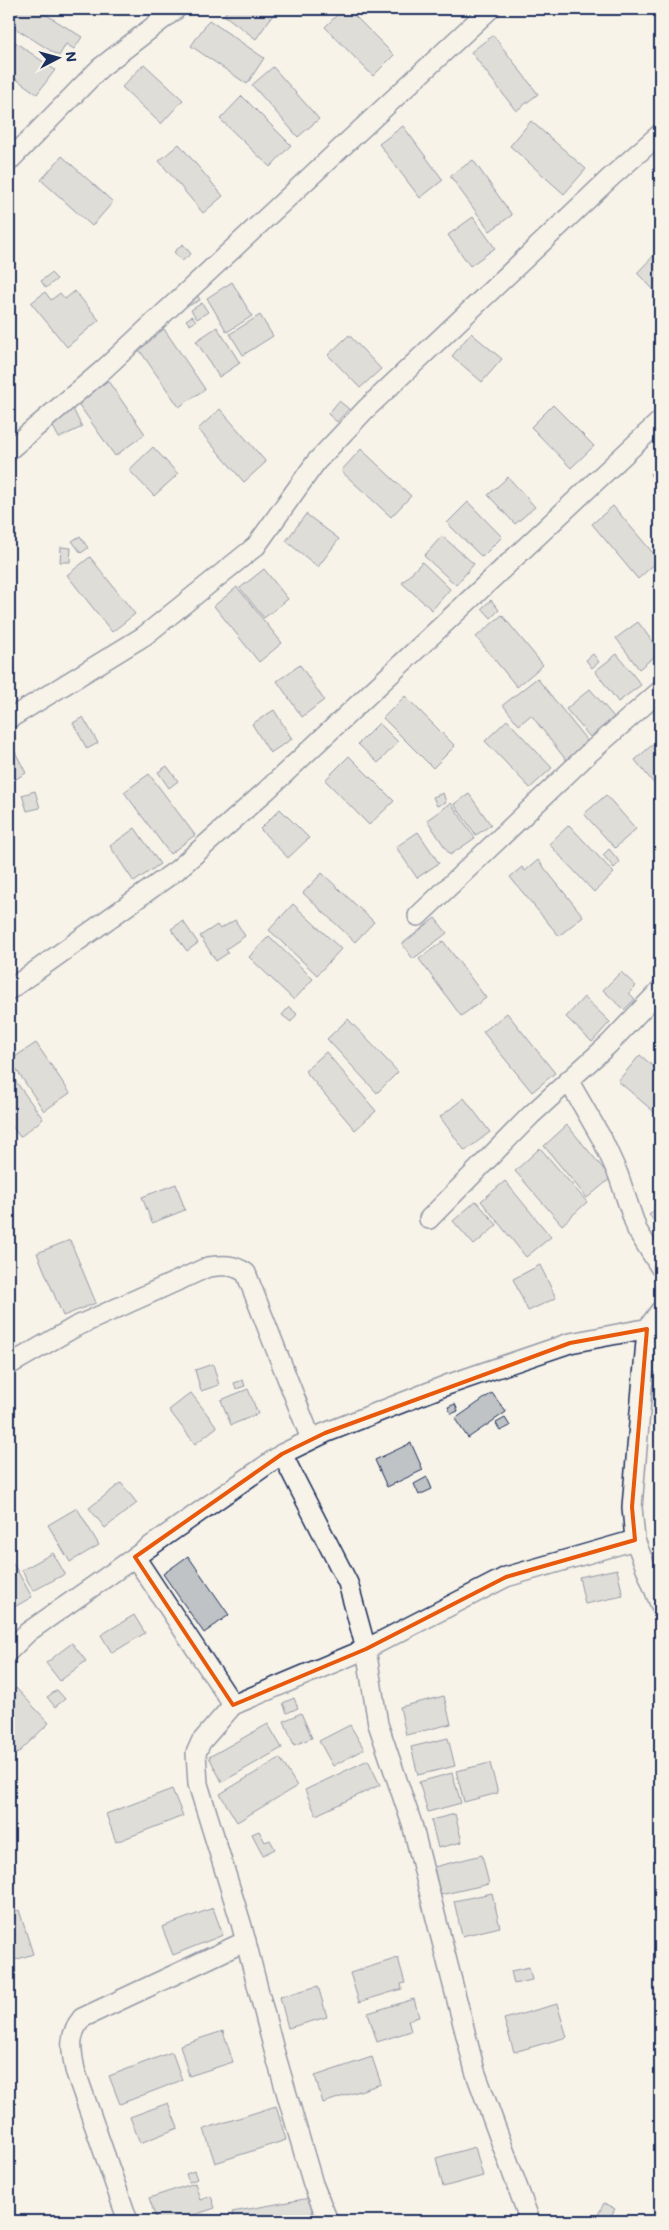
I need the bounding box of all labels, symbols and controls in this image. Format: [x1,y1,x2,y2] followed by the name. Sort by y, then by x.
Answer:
[32,32,82,82] north arrow
[61,50,81,63] text: N

